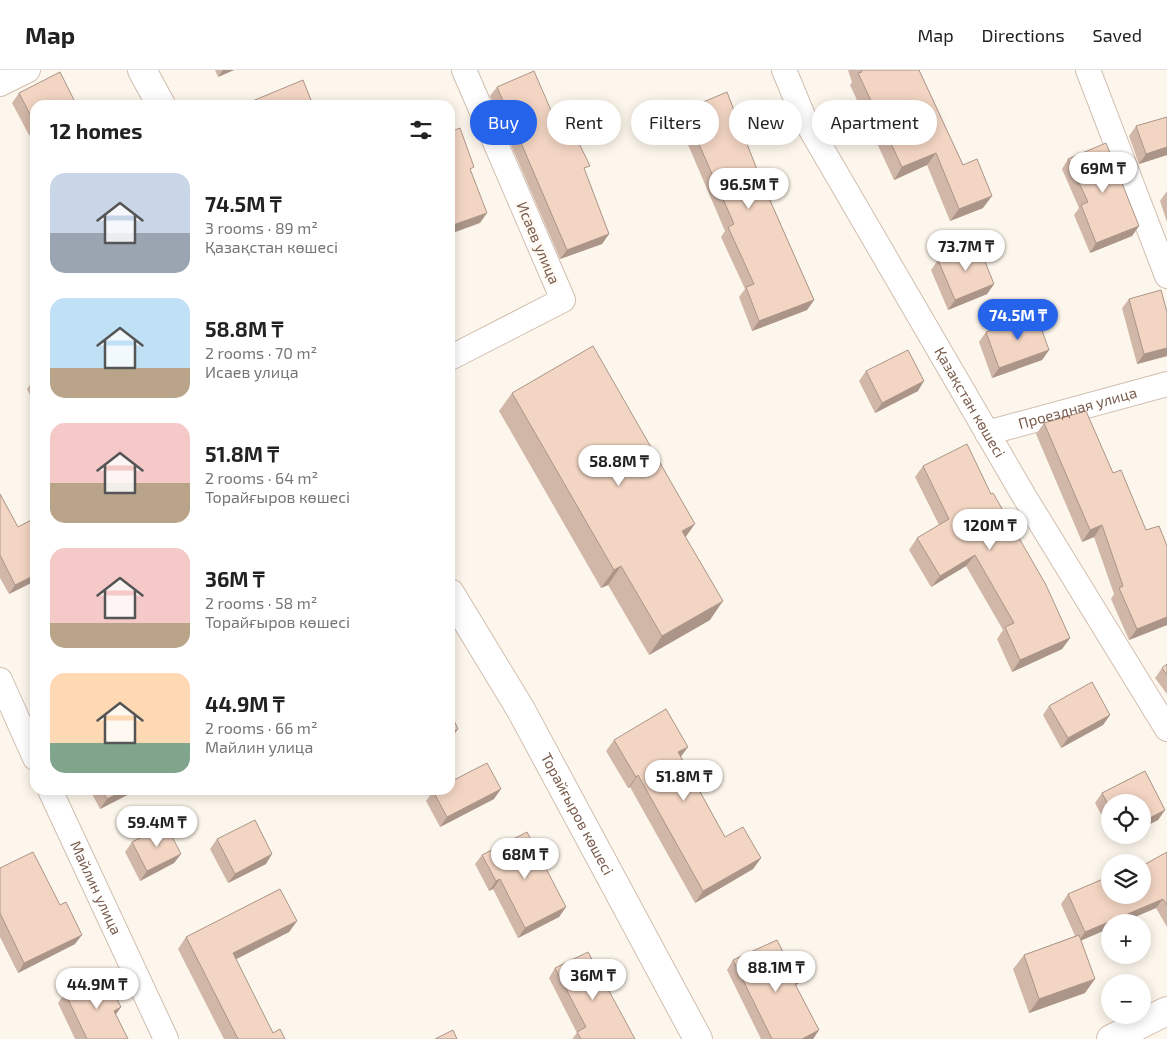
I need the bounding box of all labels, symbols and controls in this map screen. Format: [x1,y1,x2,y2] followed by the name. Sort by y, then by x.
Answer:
[25,20,75,49] text: Map
[917,24,954,46] text: Map
[982,24,1065,46] text: Directions
[1093,24,1142,46] text: Saved
[470,100,537,145] chip: Buy
[547,100,621,145] chip: Rent
[631,100,719,145] chip: Filters
[729,100,802,145] chip: New
[812,100,937,145] chip: Apartment
[407,116,435,144] icon: filters
[50,118,142,143] text: 12 homes
[1068,152,1138,194] pin: 69M ₸
[1080,158,1126,177] text: 69M ₸
[703,168,795,210] pin: 96.5M ₸
[720,174,778,193] text: 96.5M ₸
[205,191,281,216] text: 74.5M ₸
[90,193,150,253] icon: home
[513,199,564,287] street label: Исаев улица
[205,218,318,237] text: 3 rooms · 89 m²
[920,230,1012,272] pin: 73.7M ₸
[938,236,994,255] text: 73.7M ₸
[205,237,338,256] text: Қазақстан көшесі
[972,298,1064,341] pin: 74.5M ₸
[989,305,1047,324] text: 74.5M ₸
[205,316,283,341] text: 58.8M ₸
[90,318,150,378] icon: home
[205,343,317,362] text: 2 rooms · 70 m²
[931,343,1010,460] street label: Қазақстан көшесі
[205,362,299,381] text: Исаев улица
[1016,383,1139,432] street label: Проездная улица
[205,441,279,466] text: 51.8M ₸
[90,443,150,503] icon: home
[573,444,665,487] pin: 58.8M ₸
[589,451,649,470] text: 58.8M ₸
[205,468,318,487] text: 2 rooms · 64 m²
[205,487,350,506] text: Торайғыров көшесі
[949,508,1031,551] pin: 120M ₸
[963,515,1017,534] text: 120M ₸
[205,566,265,591] text: 36M ₸
[90,568,150,628] icon: home
[205,593,318,612] text: 2 rooms · 58 m²
[205,612,350,631] text: Торайғыров көшесі
[205,691,285,716] text: 44.9M ₸
[90,693,150,753] icon: home
[205,718,318,737] text: 2 rooms · 66 m²
[205,737,313,756] text: Майлин улица
[538,749,618,878] street label: Торайғыров көшесі
[638,760,730,802] pin: 51.8M ₸
[656,766,712,785] text: 51.8M ₸
[1101,794,1151,1024] map controls
[1101,794,1151,844] button: locate
[111,806,203,848] pin: 59.4M ₸
[127,812,187,831] text: 59.4M ₸
[67,838,126,937] street label: Майлин улица
[490,838,560,880] pin: 68M ₸
[502,844,548,863] text: 68M ₸
[1101,854,1151,904] button: layers
[1101,914,1151,964] button: +
[730,950,822,993] pin: 88.1M ₸
[748,957,804,976] text: 88.1M ₸
[558,958,628,1001] pin: 36M ₸
[570,965,616,984] text: 36M ₸
[51,968,143,1010] pin: 44.9M ₸
[67,974,127,993] text: 44.9M ₸
[1101,974,1151,1024] button: −

